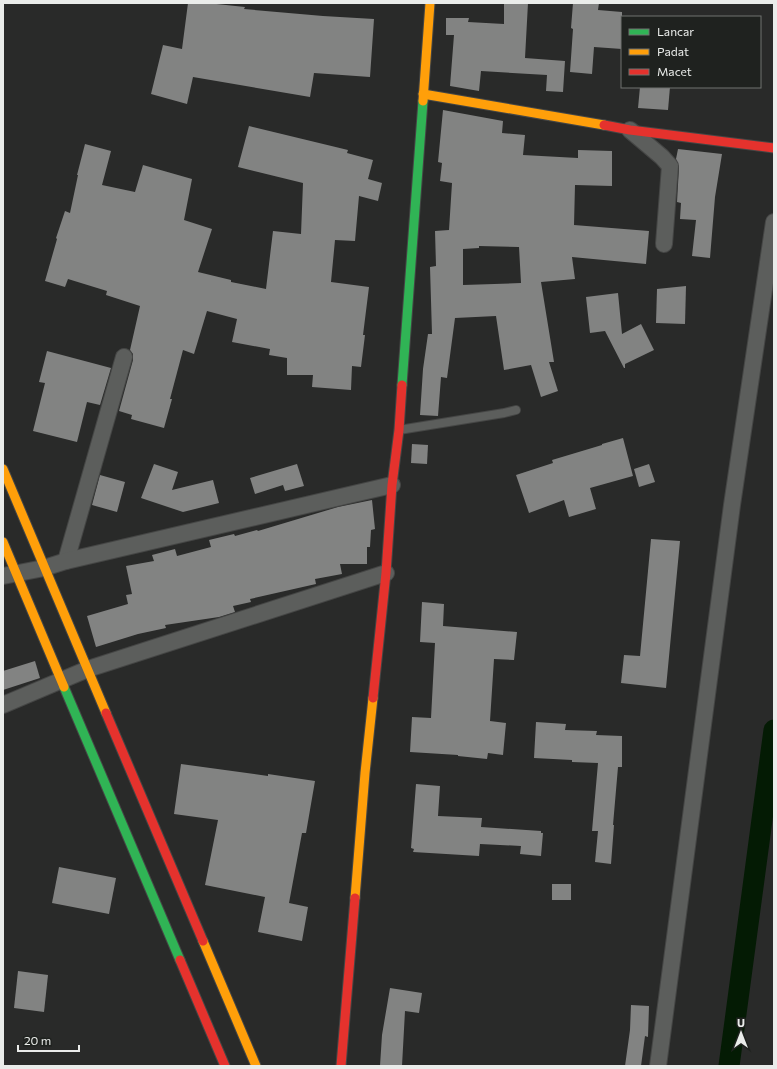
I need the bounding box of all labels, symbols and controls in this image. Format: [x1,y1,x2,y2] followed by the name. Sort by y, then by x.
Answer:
[621,16,761,88] legend
[657,24,694,38] text: Lancar
[657,44,689,58] text: Padat
[657,64,692,78] text: Macet
[721,1013,761,1053] north arrow
[737,1016,745,1029] text: U
[18,1027,79,1053] scale bar
[24,1033,51,1047] text: 20 m

